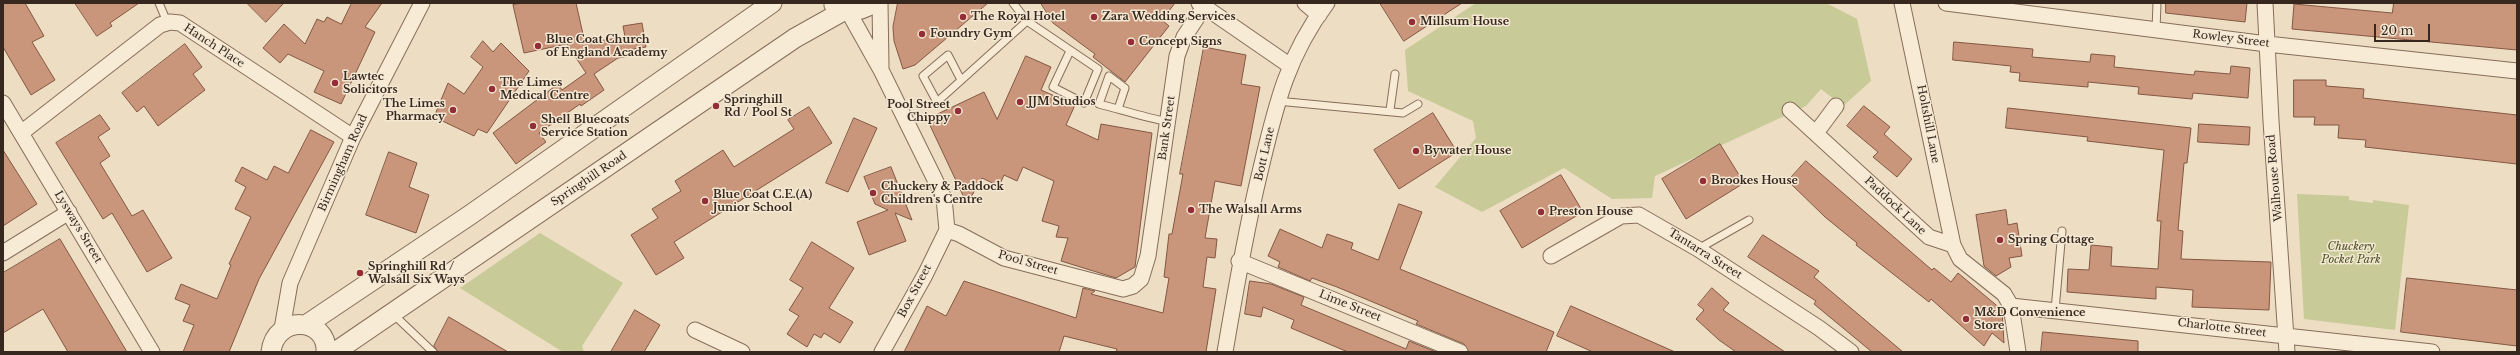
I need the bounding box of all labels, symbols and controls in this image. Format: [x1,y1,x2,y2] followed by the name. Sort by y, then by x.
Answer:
[971,10,1065,24] place label: The Royal Hotel
[1102,10,1236,24] place label: Zara Wedding Services
[958,12,968,22] marker: The Royal Hotel
[1089,12,1099,22] marker: Zara Wedding Services
[1420,15,1509,29] place label: Millsum House
[2376,16,2432,42] scale bar
[1407,17,1417,27] marker: Millsum House
[181,21,247,71] street label: Hanch Place
[2381,23,2413,38] text: 20 m
[930,27,1012,41] place label: Foundry Gym
[2192,28,2270,50] street label: Rowley Street
[917,29,927,39] marker: Foundry Gym
[546,33,667,59] place label: Blue Coat Church of England Academy
[1139,35,1222,49] place label: Concept Signs
[1126,37,1136,47] marker: Concept Signs
[533,41,543,51] marker: Blue Coat Church of England Academy
[343,70,398,96] place label: Lawtec Solicitors
[500,76,589,102] place label: The Limes Medical Centre
[330,78,340,88] marker: Lawtec Solicitors
[487,84,497,94] marker: The Limes Medical Centre
[1914,84,1942,164] street label: Holtshill Lane
[724,93,792,119] place label: Springhill Rd / Pool St
[1028,95,1096,109] place label: JJM Studios
[1156,95,1178,161] street label: Bank Street
[383,97,445,123] place label: The Limes Pharmacy
[1015,97,1025,107] marker: JJM Studios
[887,98,950,124] place label: Pool Street Chippy
[711,101,721,111] marker: Springhill Rd / Pool St
[448,105,458,115] marker: The Limes Pharmacy
[953,106,963,116] marker: Pool Street Chippy
[316,112,370,214] street label: Birmingham Road
[541,113,629,139] place label: Shell Bluecoats Service Station
[528,121,538,131] marker: Shell Bluecoats Service Station
[1252,126,1278,182] street label: Bott Lane
[2265,134,2285,222] street label: Walhouse Road
[1424,144,1511,158] place label: Bywater House
[1411,146,1421,156] marker: Bywater House
[549,149,629,209] street label: Springhill Road
[1711,174,1798,188] place label: Brookes House
[1861,174,1929,238] street label: Paddock Lane
[1698,176,1708,186] marker: Brookes House
[881,180,1004,206] place label: Chuckery & Paddock Children's Centre
[51,188,105,266] street label: Lysways Street
[713,188,812,214] place label: Blue Coat C.E.(A) Junior School
[868,188,878,198] marker: Chuckery & Paddock Children's Centre
[700,196,710,206] marker: Blue Coat C.E.(A) Junior School
[1199,203,1302,217] place label: The Walsall Arms
[1186,205,1196,215] marker: The Walsall Arms
[1549,205,1633,219] place label: Preston House
[1536,207,1546,217] marker: Preston House
[1666,226,1744,282] street label: Tantarra Street
[2008,233,2094,247] place label: Spring Cottage
[1995,235,2005,245] marker: Spring Cottage
[2321,240,2381,266] park label: Chuckery Pocket Park
[997,248,1059,278] street label: Pool Street
[368,260,465,286] place label: Springhill Rd / Walsall Six Ways
[895,262,935,320] street label: Box Street
[355,268,365,278] marker: Springhill Rd / Walsall Six Ways
[1317,288,1383,324] street label: Lime Street
[1974,306,2086,332] place label: M&D Convenience Store
[1961,314,1971,324] marker: M&D Convenience Store
[2177,316,2267,340] street label: Charlotte Street

